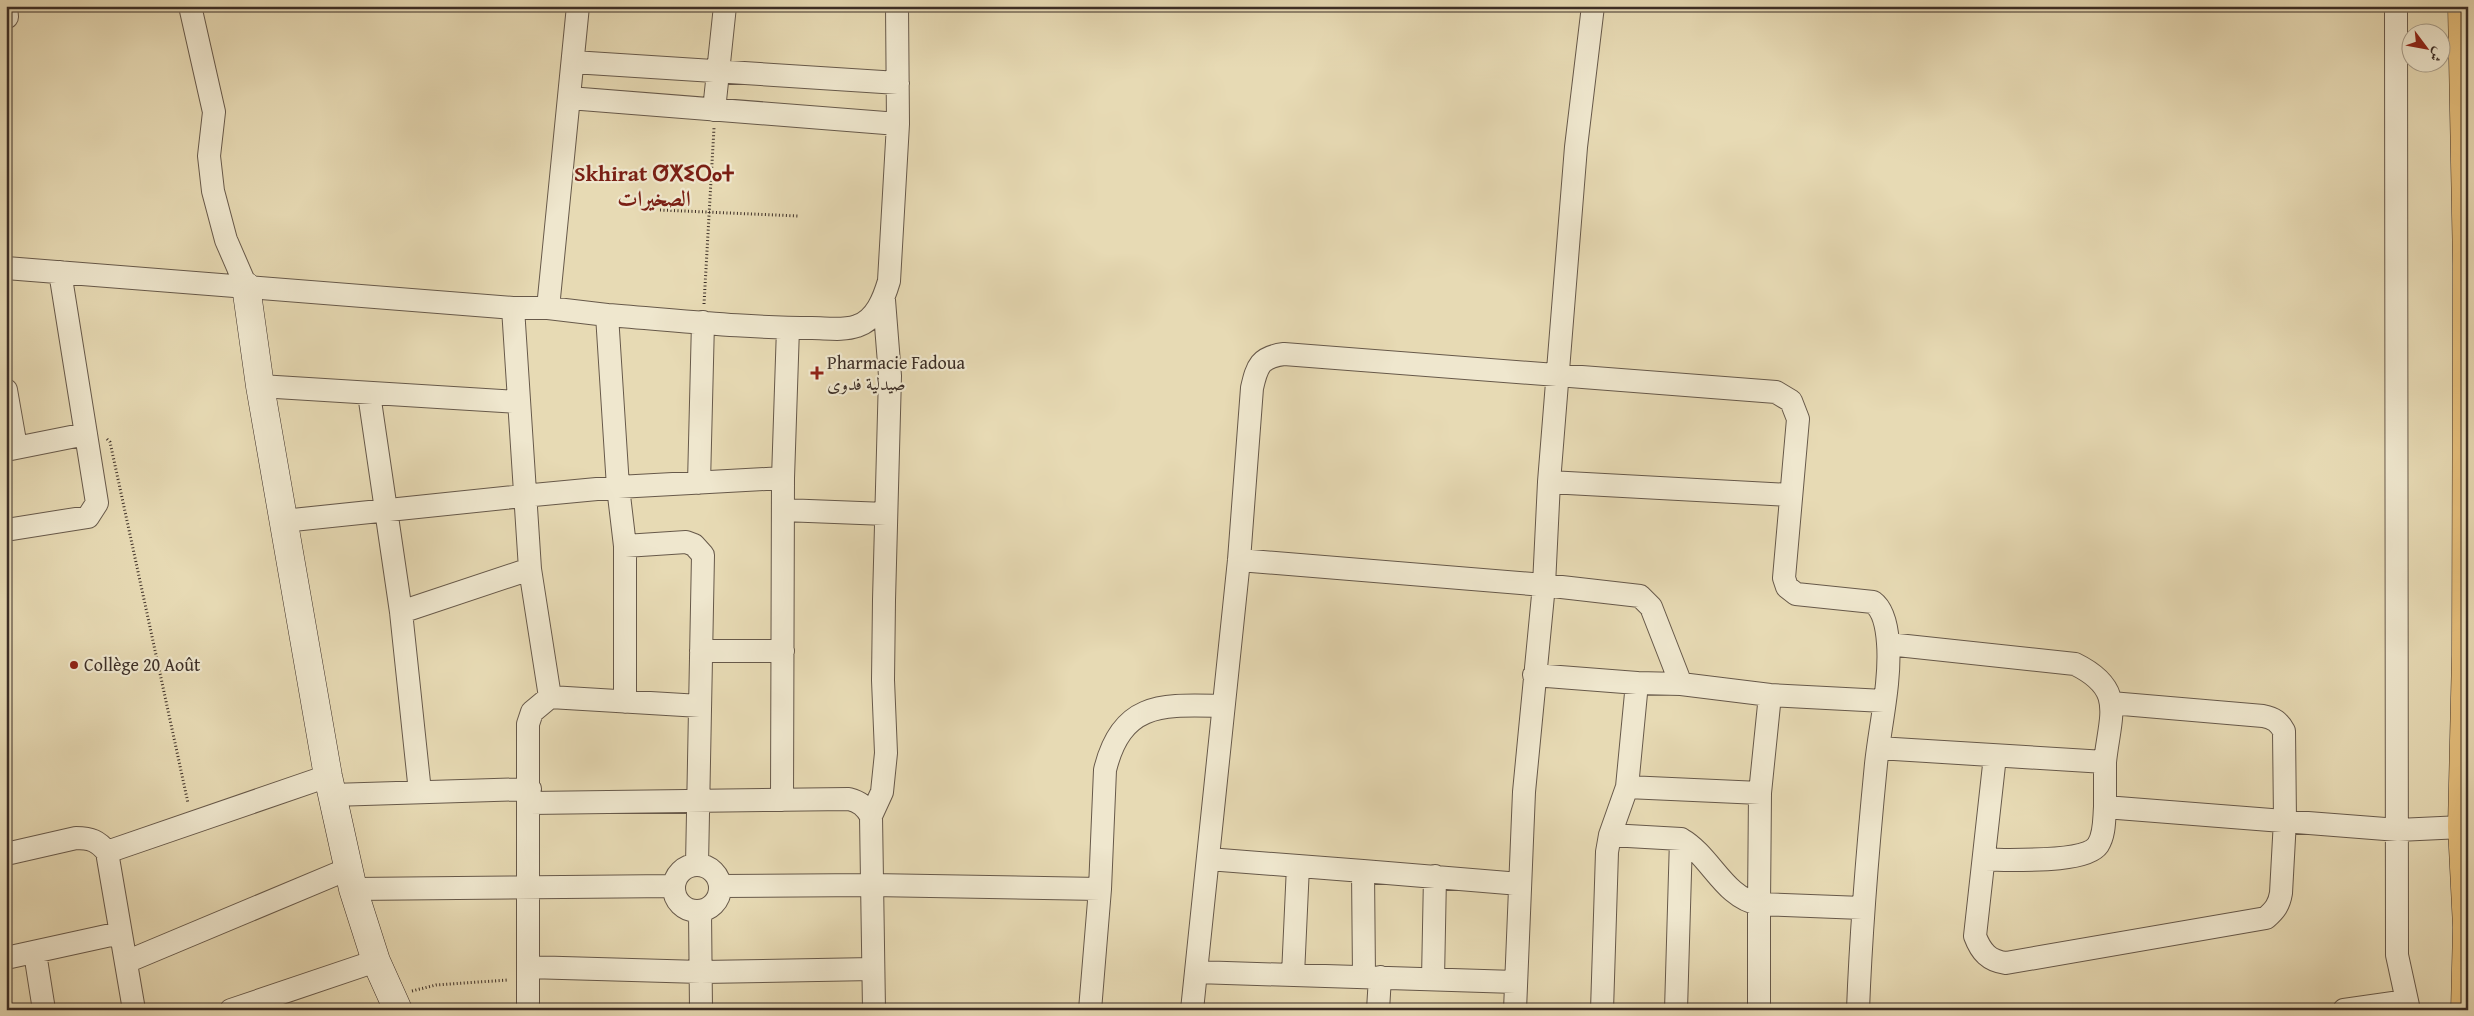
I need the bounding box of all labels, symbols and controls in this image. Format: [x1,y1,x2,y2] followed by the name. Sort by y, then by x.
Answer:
[2402,22,2452,72] north arrow
[2425,44,2449,66] text: ش
[574,157,734,214] district label: Skhirat ⵚⵅⵉⵔⴰⵜ الصخيرات
[827,349,965,397] place label: Pharmacie Fadoua صيدلية فدوى
[811,367,823,379] marker: Pharmacie Fadoua صيدلية فدوى
[84,651,201,678] place label: Collège 20 Août
[68,659,80,671] marker: Collège 20 Août

